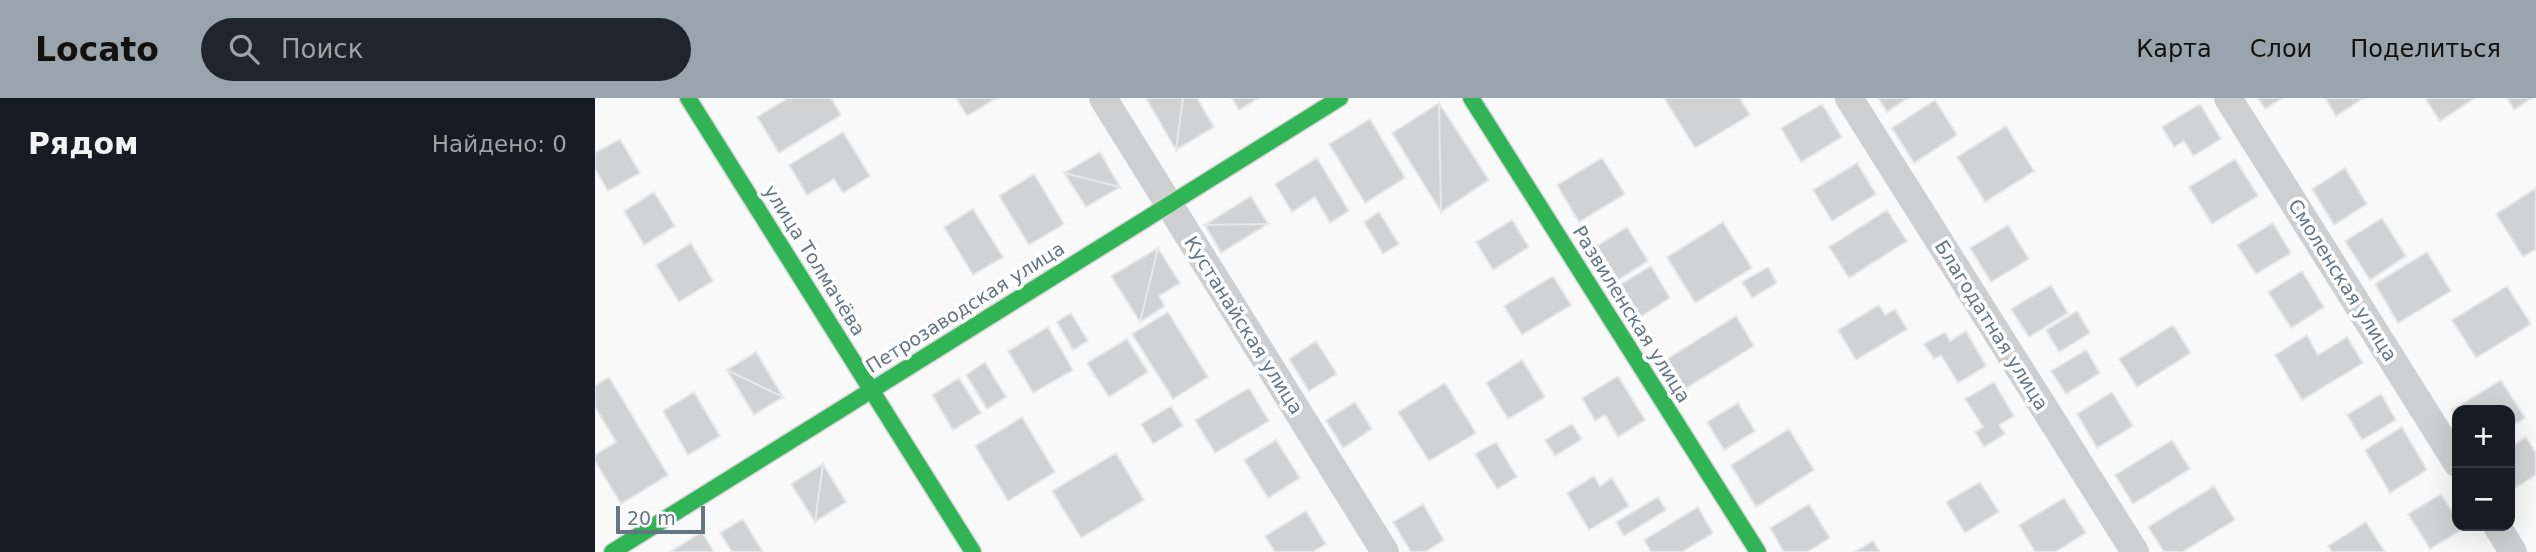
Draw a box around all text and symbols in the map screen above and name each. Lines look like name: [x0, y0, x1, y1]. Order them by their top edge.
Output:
search box: [201, 18, 691, 81]
text: Locato: [35, 30, 159, 69]
icon: search: [225, 30, 263, 68]
text: Поиск: [281, 34, 363, 64]
text: Карта: [2136, 35, 2212, 63]
text: Слои: [2250, 35, 2312, 63]
text: Поделиться: [2350, 35, 2501, 63]
text: Рядом: [28, 126, 139, 161]
text: Найдено: 0: [432, 131, 567, 157]
street label: улица Толмачёва: [760, 181, 870, 339]
street label: Смоленская улица: [2284, 195, 2402, 365]
street label: Развиленская улица: [1569, 222, 1695, 406]
street label: Кустанайская улица: [1180, 232, 1308, 418]
street label: Благодатная улица: [1931, 236, 2053, 414]
street label: Петрозаводская улица: [862, 237, 1068, 377]
map controls: [2452, 405, 2515, 531]
button: +: [2452, 405, 2515, 468]
button: −: [2452, 468, 2515, 531]
scale bar: [616, 503, 705, 535]
text: 20 m: [627, 507, 676, 529]

